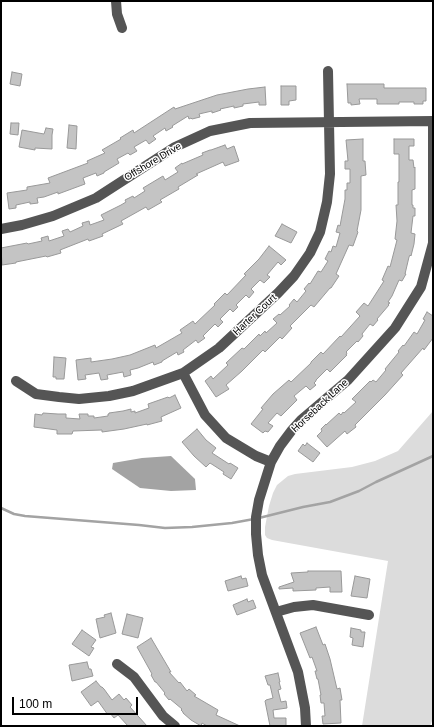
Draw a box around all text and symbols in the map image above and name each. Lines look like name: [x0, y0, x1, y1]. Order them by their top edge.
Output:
street label: Offshore Drive: [122, 140, 184, 184]
street label: Harter Court: [231, 292, 279, 338]
street label: Horseback Lane: [289, 377, 351, 435]
scale bar: [14, 689, 140, 715]
text: 100 m: [19, 697, 52, 711]

